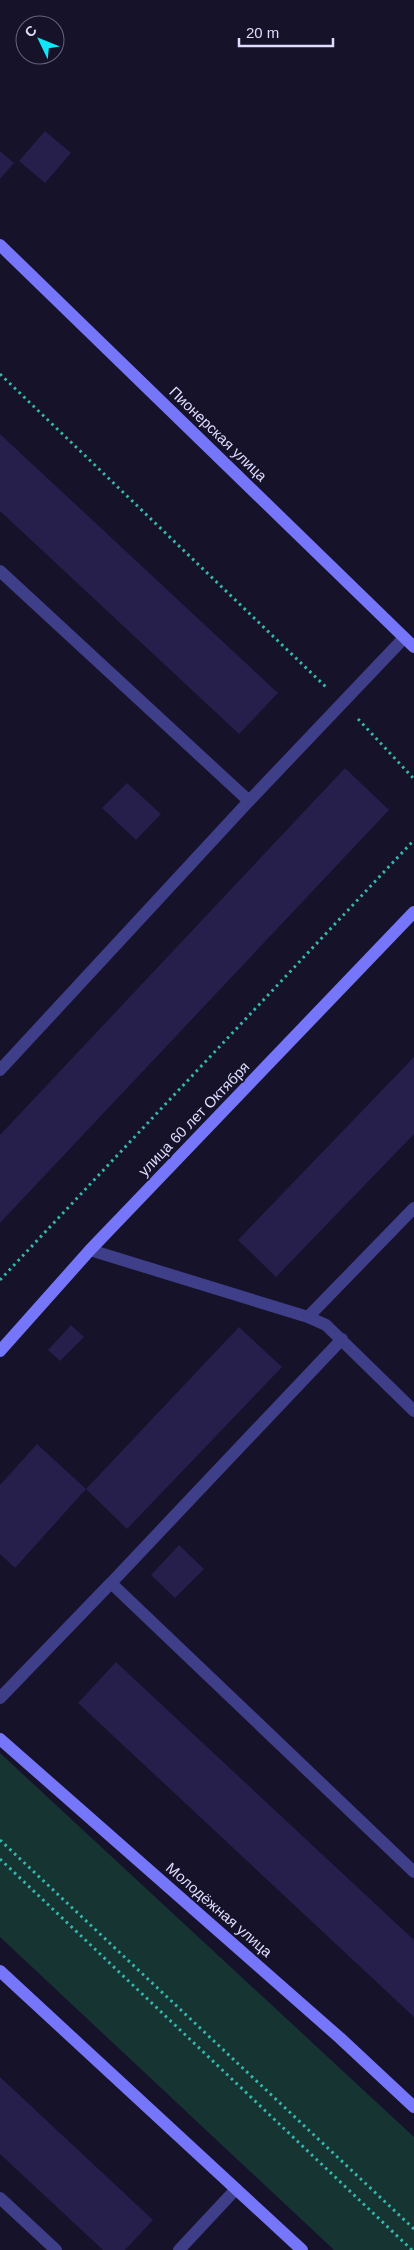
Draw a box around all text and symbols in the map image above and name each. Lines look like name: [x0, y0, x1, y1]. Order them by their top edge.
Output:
north arrow: [15, 15, 65, 65]
scale bar: [239, 15, 333, 47]
text: С: [21, 22, 40, 40]
text: 20 m: [246, 24, 279, 41]
street label: Пионерская улица: [166, 383, 271, 485]
street label: улица 60 лет Октября: [135, 1058, 253, 1179]
street label: Молодёжная улица: [163, 1859, 276, 1961]

